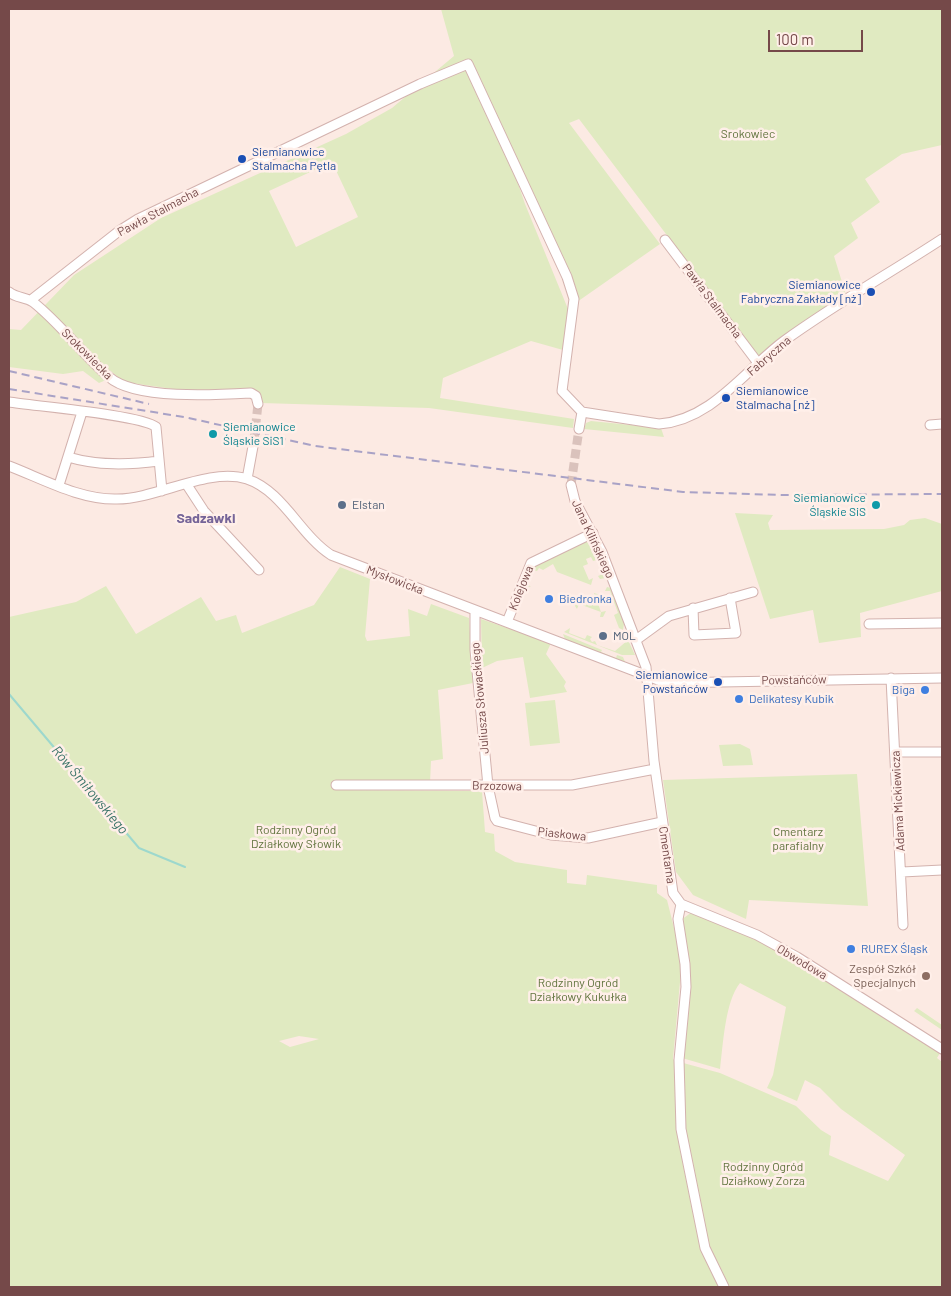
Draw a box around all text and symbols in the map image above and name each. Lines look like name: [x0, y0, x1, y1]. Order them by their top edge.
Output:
scale bar: [771, 20, 866, 52]
text: 100 m: [776, 30, 814, 48]
park label: Srokowiec: [721, 127, 775, 141]
place label: Siemianowice Stalmacha Pętla: [252, 145, 336, 173]
marker: Siemianowice Stalmacha Pętla: [236, 153, 248, 165]
street label: Pawła Stalmacha: [115, 185, 201, 239]
street label: Pawła Stalmacha: [679, 261, 745, 341]
place label: Siemianowice Fabryczna Zakłady [nż]: [741, 278, 861, 306]
marker: Siemianowice Fabryczna Zakłady [nż]: [865, 286, 877, 298]
street label: Srokowiecka: [58, 325, 116, 383]
street label: Fabryczna: [744, 333, 794, 379]
place label: Siemianowice Stalmacha [nż]: [736, 384, 814, 412]
marker: Siemianowice Stalmacha [nż]: [720, 392, 732, 404]
place label: Siemianowice Śląskie SiS1: [223, 420, 296, 448]
marker: Siemianowice Śląskie SiS1: [207, 428, 219, 440]
place label: Siemianowice Śląskie SiS: [793, 491, 866, 519]
street label: Jana Kilińskiego: [569, 497, 617, 581]
place label: Elstan: [352, 498, 385, 512]
marker: Elstan: [336, 499, 348, 511]
marker: Siemianowice Śląskie SiS: [870, 499, 882, 511]
district label: Sadzawki: [176, 510, 236, 526]
street label: Mysłowicka: [364, 563, 426, 597]
street label: Kolejowa: [506, 564, 536, 612]
place label: Biedronka: [559, 592, 612, 606]
marker: Biedronka: [543, 593, 555, 605]
place label: MOL: [613, 629, 636, 643]
marker: MOL: [597, 630, 609, 642]
street label: Juliusza Słowackiego: [468, 642, 492, 754]
place label: Siemianowice Powstańców: [635, 668, 708, 696]
street label: Powstańców: [761, 672, 827, 688]
marker: Siemianowice Powstańców: [712, 676, 724, 688]
place label: Biga: [892, 683, 915, 697]
marker: Biga: [919, 684, 931, 696]
place label: Delikatesy Kubik: [749, 692, 834, 706]
marker: Delikatesy Kubik: [733, 693, 745, 705]
water label: Rów Śmiłowskiego: [48, 742, 132, 838]
street label: Adama Mickiewicza: [888, 750, 908, 852]
street label: Brzozowa: [472, 778, 522, 794]
park label: Rodzinny Ogród Działkowy Słowik: [251, 823, 341, 851]
street label: Piaskowa: [537, 824, 587, 844]
park label: Cmentarz parafialny: [772, 825, 824, 853]
street label: Cmentarna: [656, 826, 678, 884]
street label: Obwodowa: [774, 941, 830, 983]
place label: RUREX Śląsk: [861, 942, 928, 956]
marker: RUREX Śląsk: [845, 943, 857, 955]
place label: Zespół Szkół Specjalnych: [849, 962, 916, 990]
marker: Zespół Szkół Specjalnych: [920, 970, 932, 982]
park label: Rodzinny Ogród Działkowy Kukułka: [529, 976, 627, 1004]
park label: Rodzinny Ogród Działkowy Zorza: [721, 1160, 805, 1188]

